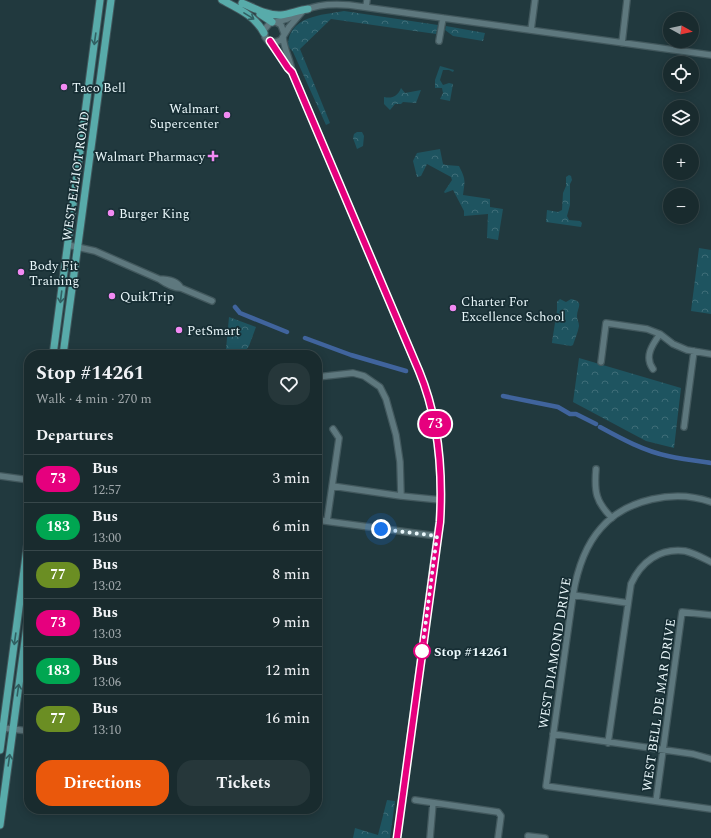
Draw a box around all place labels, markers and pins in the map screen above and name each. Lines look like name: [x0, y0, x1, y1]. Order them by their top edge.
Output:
place label: Taco Bell: [72, 78, 126, 98]
marker: Taco Bell: [59, 82, 69, 92]
place label: Walmart Supercenter: [150, 99, 219, 134]
marker: Walmart Supercenter: [222, 110, 232, 120]
place label: Walmart Pharmacy: [95, 147, 206, 167]
marker: Walmart Pharmacy: [208, 151, 218, 161]
place label: Burger King: [119, 204, 190, 224]
marker: Burger King: [106, 208, 116, 218]
place label: Body Fit Training: [29, 256, 79, 291]
marker: Body Fit Training: [16, 267, 26, 277]
place label: QuikTrip: [120, 287, 174, 307]
marker: QuikTrip: [107, 291, 117, 301]
place label: Charter For Excellence School: [461, 292, 565, 327]
marker: Charter For Excellence School: [448, 303, 458, 313]
place label: PetSmart: [187, 321, 240, 341]
marker: PetSmart: [174, 325, 184, 335]
marker: Stop #14261: [413, 642, 431, 660]
place label: Stop #14261: [434, 642, 508, 662]

